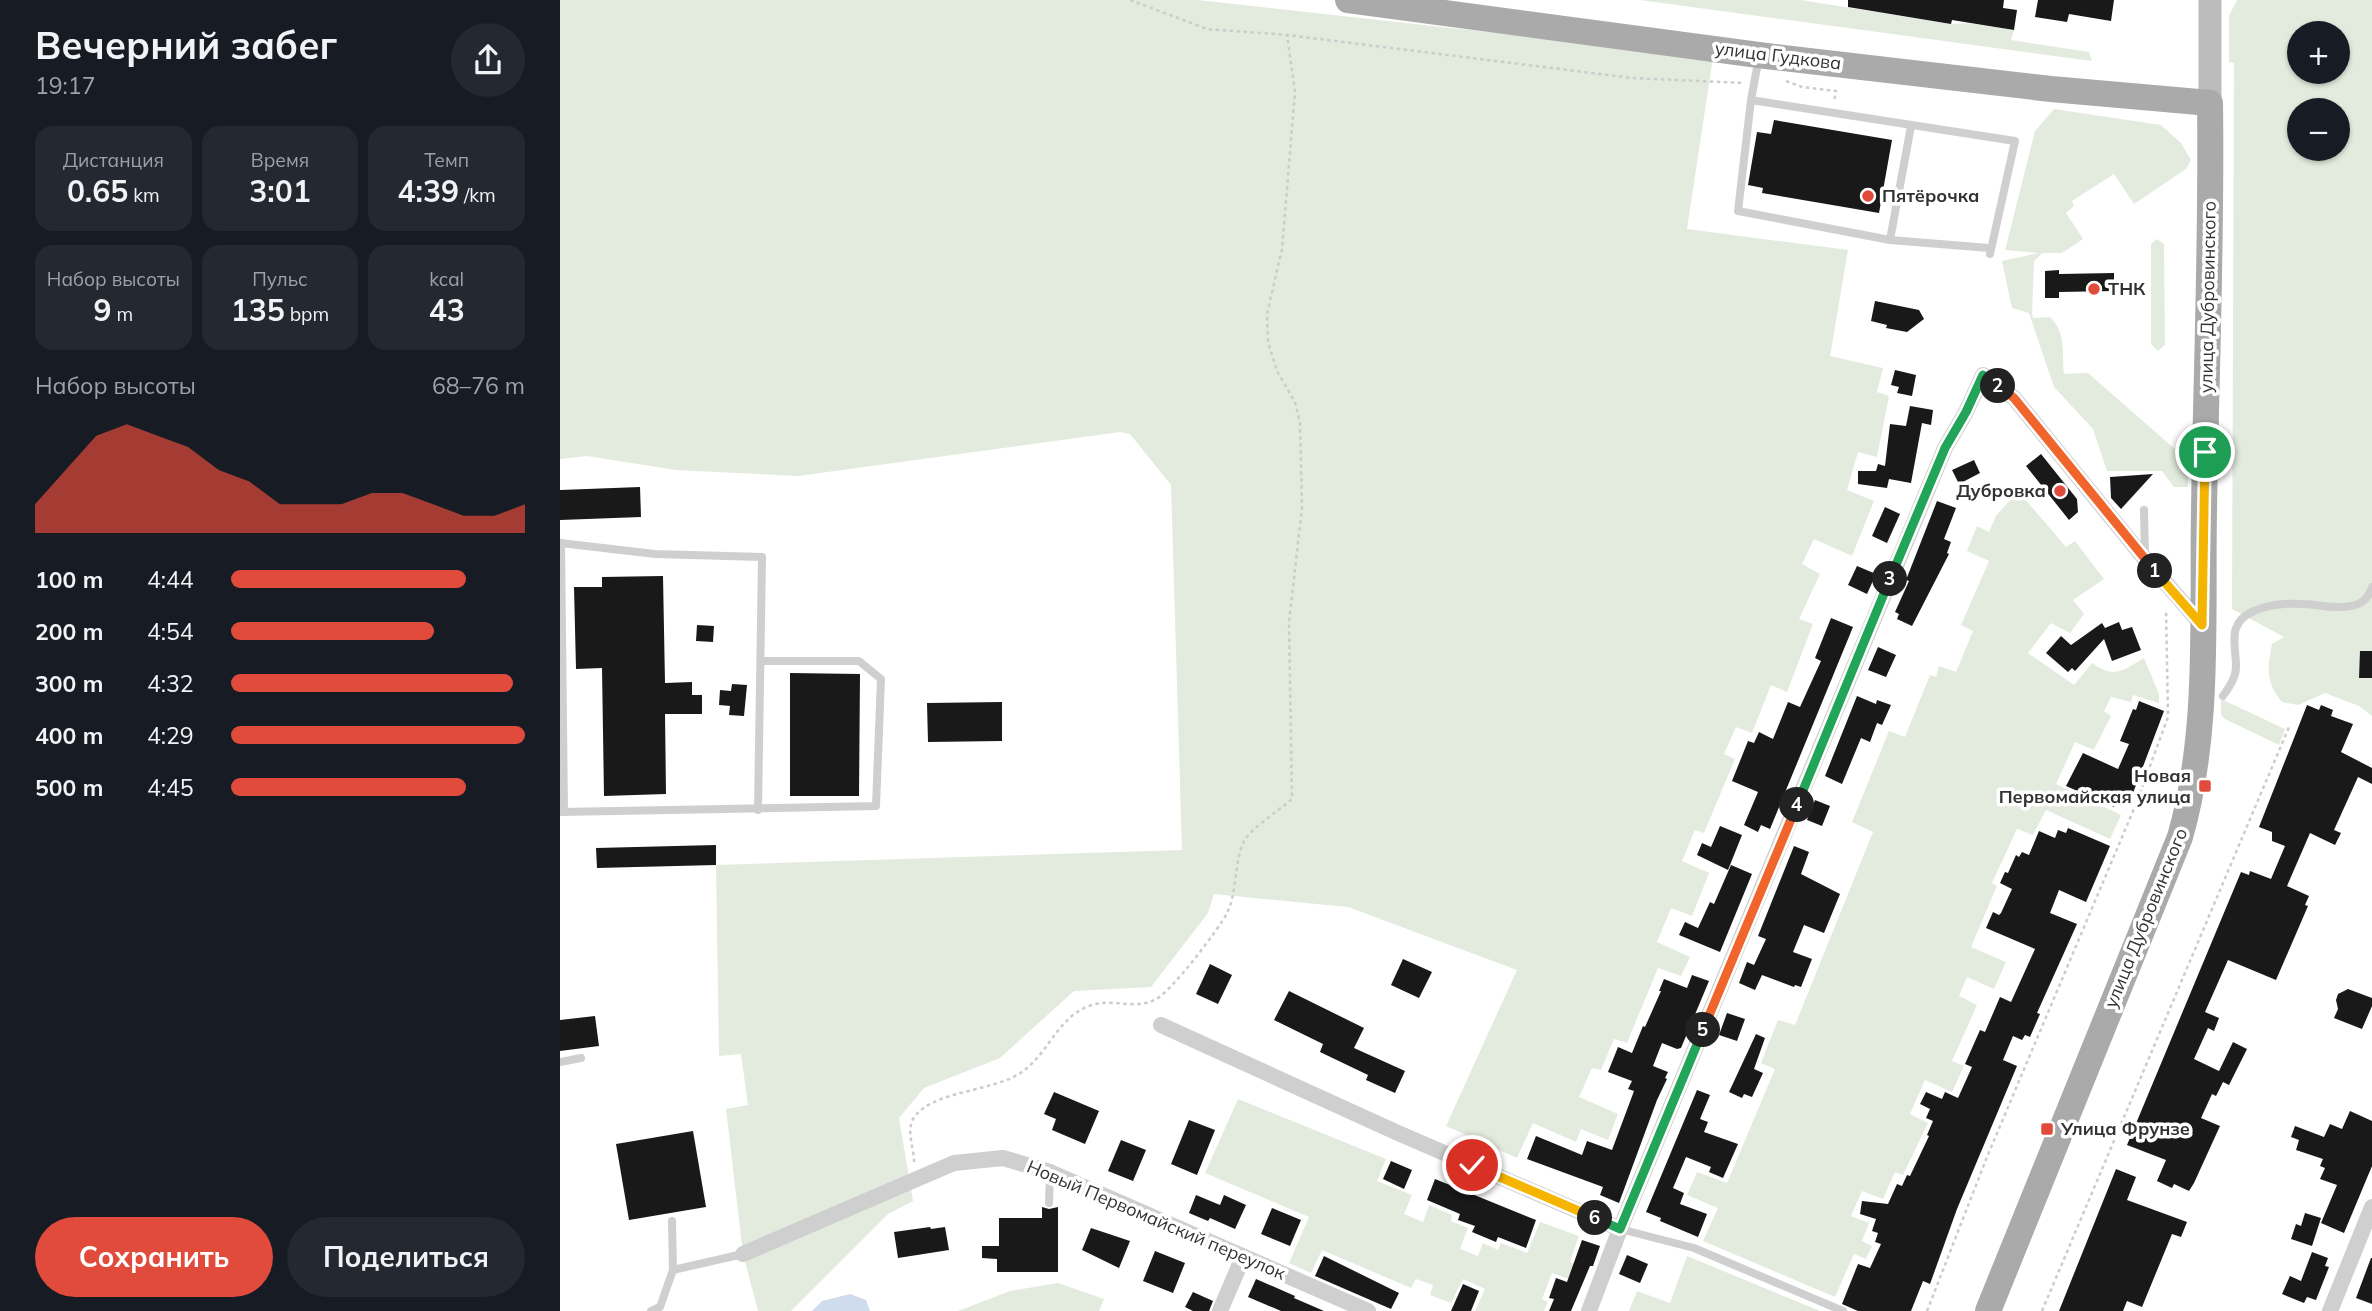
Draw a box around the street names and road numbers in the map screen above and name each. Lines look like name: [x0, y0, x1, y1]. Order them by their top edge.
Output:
street label: улица Гудкова: [1714, 36, 1843, 75]
street label: улица Дубровинского: [2194, 201, 2221, 393]
street label: улица Дубровинского: [2099, 824, 2192, 1011]
street label: Новый Первомайский переулок: [1024, 1155, 1289, 1285]

